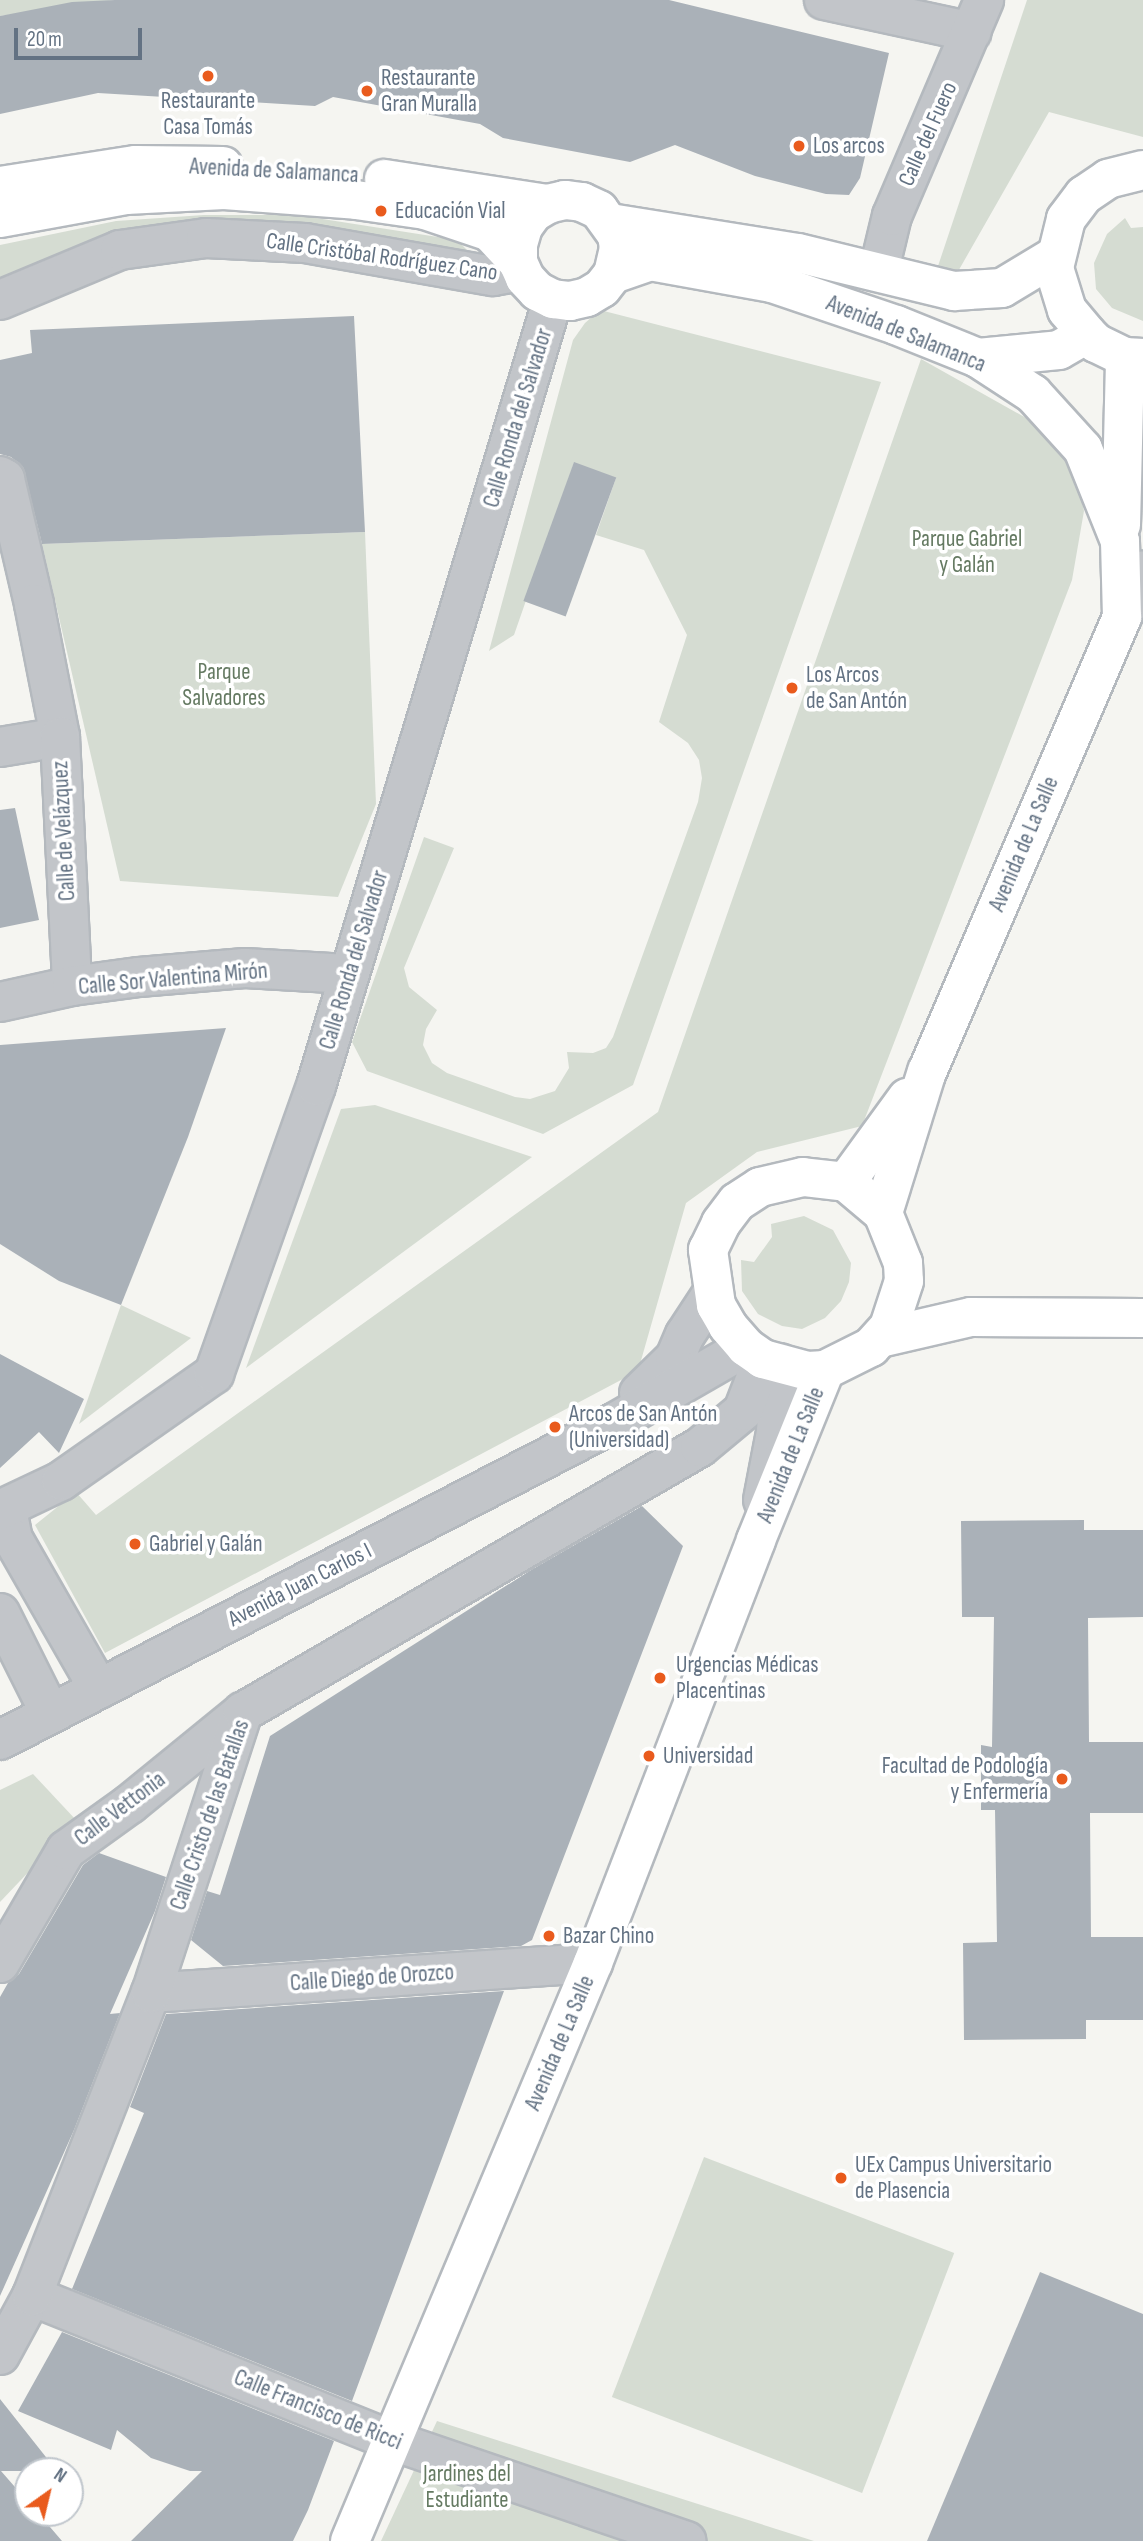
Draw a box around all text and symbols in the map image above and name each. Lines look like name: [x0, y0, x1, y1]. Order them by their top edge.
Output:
scale bar: [18, 14, 145, 58]
text: 20 m: [27, 27, 62, 52]
place label: Restaurante Gran Muralla: [381, 64, 477, 118]
marker: Restaurante Casa Tomás: [200, 68, 216, 84]
street label: Calle del Fuero: [893, 78, 963, 190]
marker: Restaurante Gran Muralla: [359, 83, 375, 99]
place label: Restaurante Casa Tomás: [161, 87, 255, 141]
place label: Los arcos: [813, 132, 885, 160]
marker: Los arcos: [791, 138, 807, 154]
street label: Avenida de Salamanca: [189, 153, 359, 189]
place label: Educación Vial: [395, 197, 506, 225]
marker: Educación Vial: [373, 203, 389, 219]
street label: Calle Cristóbal Rodríguez Cano: [265, 227, 499, 287]
street label: Avenida de Salamanca: [822, 289, 990, 379]
street label: Calle Ronda del Salvador: [478, 325, 558, 511]
park label: Parque Gabriel y Galán: [912, 525, 1022, 579]
park label: Parque Salvadores: [182, 658, 266, 712]
place label: Los Arcos de San Antón: [806, 661, 907, 715]
marker: Los Arcos de San Antón: [784, 680, 800, 696]
street label: Calle de Velázquez: [47, 760, 81, 902]
street label: Avenida de La Salle: [983, 772, 1065, 916]
street label: Calle Ronda del Salvador: [314, 867, 394, 1053]
street label: Calle Sor Valentina Mirón: [77, 957, 269, 1001]
street label: Avenida de La Salle: [751, 1383, 831, 1527]
place label: Arcos de San Antón (Universidad): [569, 1400, 717, 1454]
marker: Arcos de San Antón (Universidad): [547, 1419, 563, 1435]
place label: Gabriel y Galán: [149, 1530, 263, 1558]
marker: Gabriel y Galán: [127, 1536, 143, 1552]
street label: Avenida Juan Carlos I: [224, 1537, 376, 1633]
place label: Urgencias Médicas Placentinas: [676, 1651, 819, 1705]
marker: Urgencias Médicas Placentinas: [650, 1668, 670, 1688]
street label: Calle Cristo de las Batallas: [164, 1716, 256, 1914]
place label: Universidad: [663, 1742, 753, 1770]
marker: Universidad: [641, 1748, 657, 1764]
place label: Facultad de Podología y Enfermería: [882, 1752, 1048, 1806]
street label: Calle Vettonia: [69, 1766, 171, 1852]
marker: Facultad de Podología y Enfermería: [1054, 1771, 1070, 1787]
place label: Bazar Chino: [563, 1922, 654, 1950]
marker: Bazar Chino: [541, 1928, 557, 1944]
street label: Calle Diego de Orozco: [289, 1959, 455, 1997]
street label: Avenida de La Salle: [519, 1971, 601, 2115]
place label: UEx Campus Universitario de Plasencia: [855, 2151, 1052, 2205]
marker: UEx Campus Universitario de Plasencia: [833, 2170, 849, 2186]
street label: Calle Francisco de Ricci: [230, 2364, 406, 2456]
north arrow: [14, 2457, 84, 2527]
park label: Jardines del Estudiante: [423, 2460, 511, 2514]
text: N: [49, 2463, 71, 2488]

